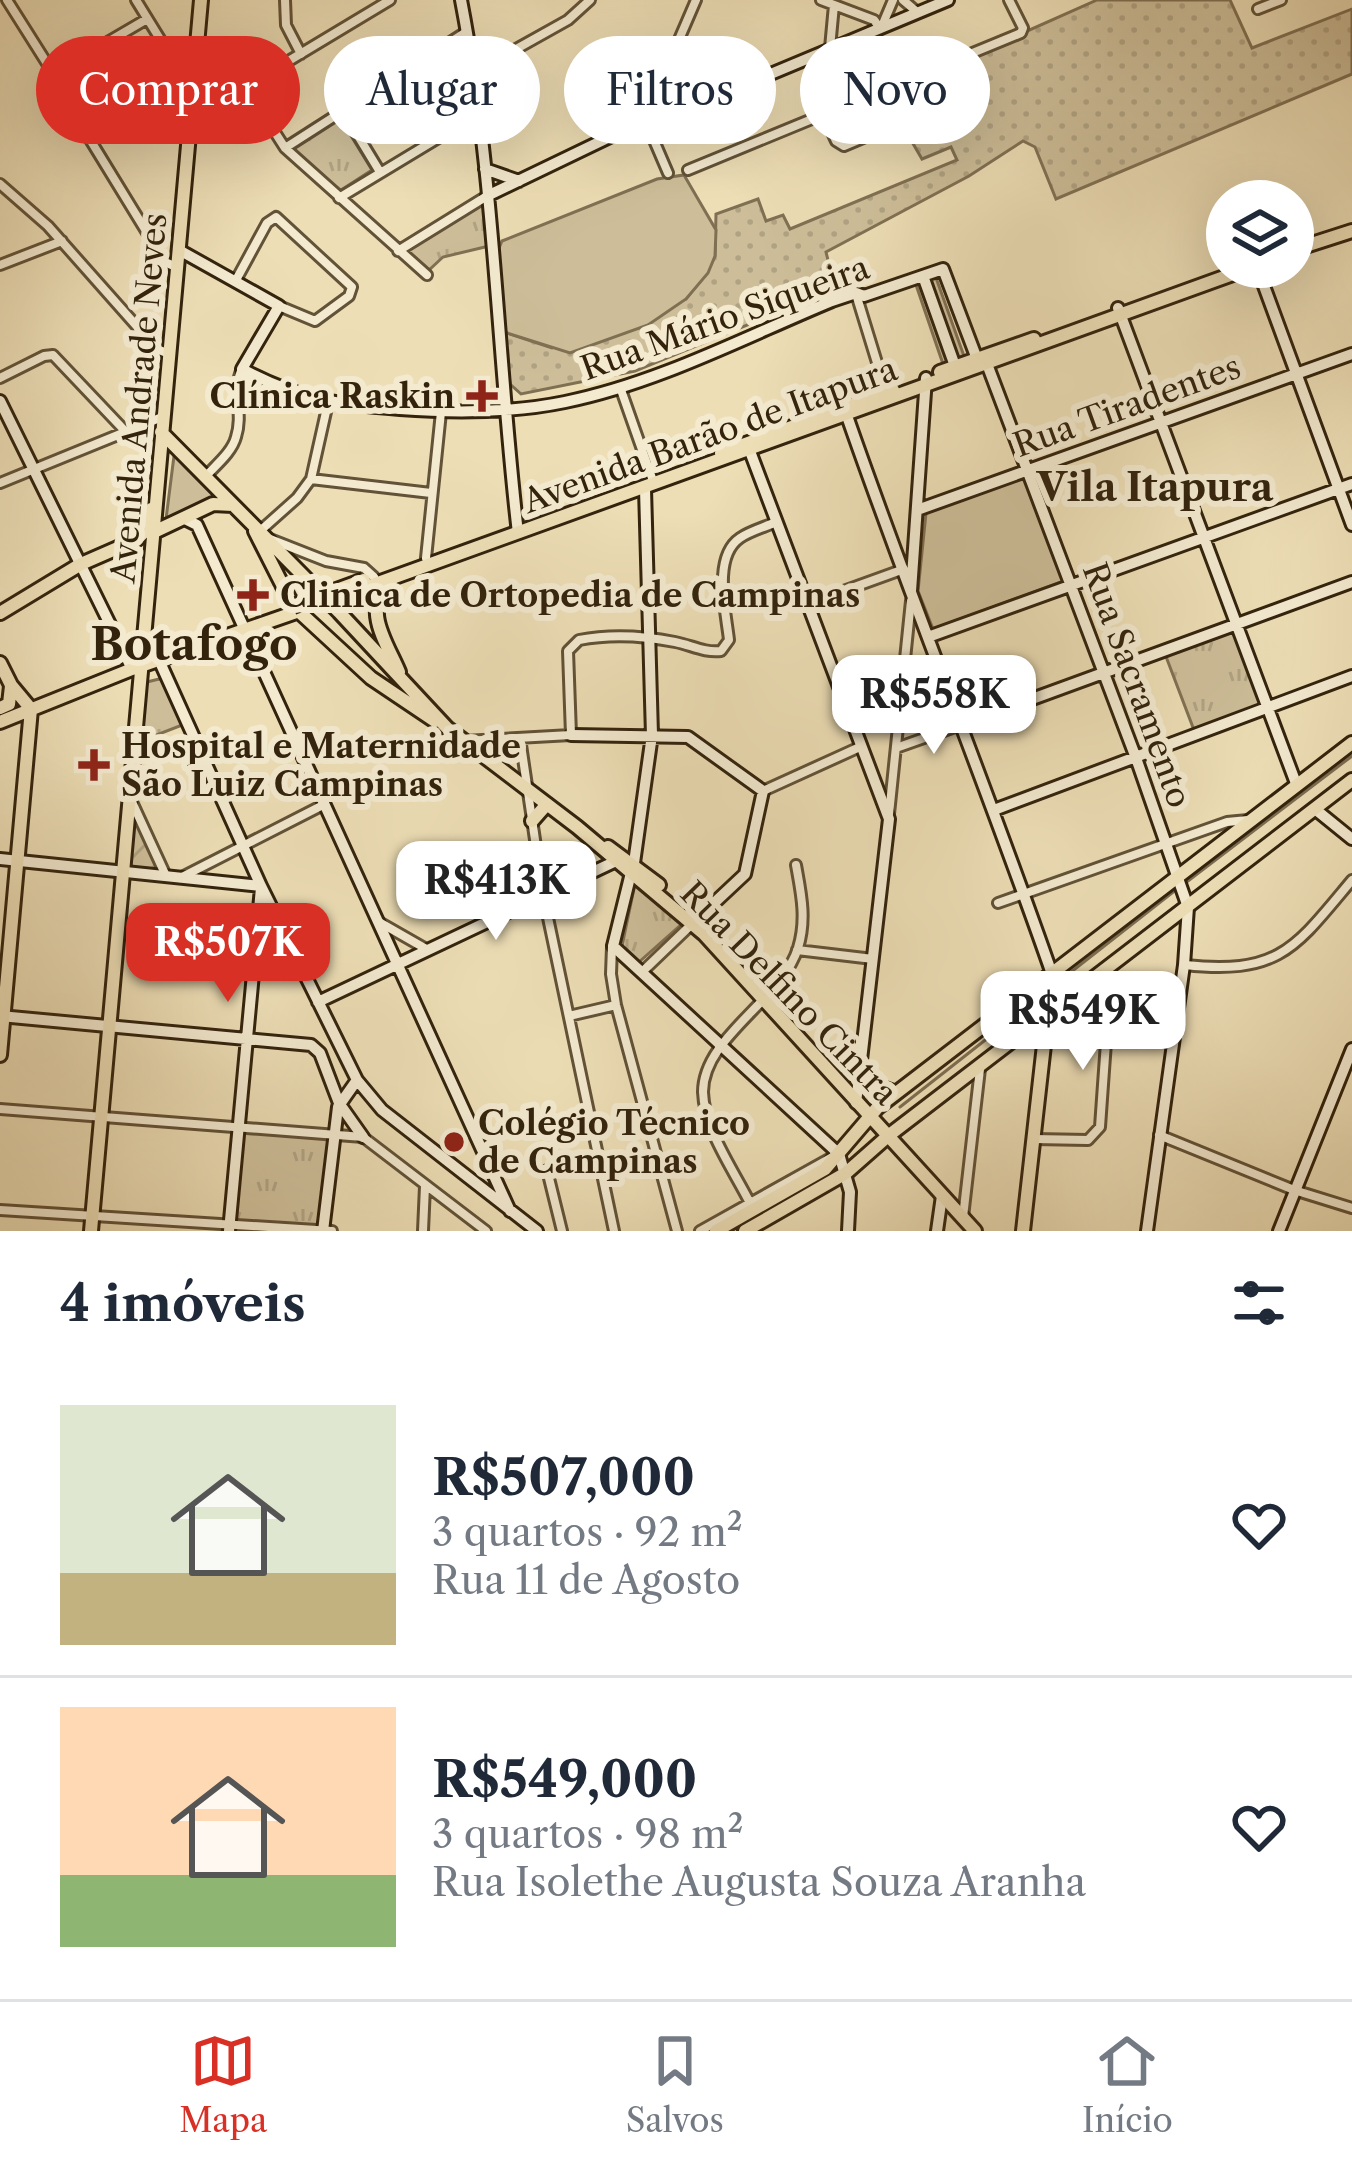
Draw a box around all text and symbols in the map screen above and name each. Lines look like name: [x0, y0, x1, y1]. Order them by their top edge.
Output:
chip: Comprar: [36, 36, 300, 144]
chip: Alugar: [324, 36, 540, 144]
chip: Filtros: [564, 36, 776, 144]
chip: Novo: [800, 36, 990, 144]
map controls: [1206, 180, 1314, 288]
button: layers: [1206, 180, 1314, 288]
street label: Avenida Andrade Neves: [102, 211, 176, 586]
street label: Rua Mário Siqueira: [575, 247, 875, 389]
street label: Rua Tiradentes: [1008, 346, 1246, 466]
street label: Avenida Barão de Itapura: [516, 348, 903, 522]
place label: Clínica Raskin: [210, 376, 455, 417]
marker: Clínica Raskin: [466, 380, 498, 412]
district label: Vila Itapura: [1036, 463, 1274, 511]
street label: Rua Sacramento: [1074, 557, 1200, 813]
place label: Clinica de Ortopedia de Campinas: [280, 575, 860, 616]
marker: Clinica de Ortopedia de Campinas: [237, 579, 269, 611]
district label: Botafogo: [90, 616, 298, 672]
pin: R$558K: [836, 655, 1032, 757]
text: R$558K: [859, 670, 1009, 718]
place label: Hospital e Maternidade São Luiz Campinas: [121, 726, 521, 805]
marker: Hospital e Maternidade São Luiz Campinas: [78, 749, 110, 781]
pin: R$413K: [398, 841, 594, 943]
text: R$413K: [423, 856, 569, 904]
street label: Rua Delfino Cintra: [672, 873, 907, 1114]
pin: R$507K: [130, 903, 326, 1005]
text: R$507K: [153, 918, 303, 966]
pin: R$549K: [985, 971, 1181, 1073]
text: R$549K: [1008, 986, 1158, 1034]
place label: Colégio Técnico de Campinas: [478, 1103, 750, 1182]
marker: Colégio Técnico de Campinas: [441, 1129, 467, 1155]
icon: filters: [1226, 1270, 1292, 1336]
text: 4 imóveis: [60, 1272, 306, 1334]
text: R$507,000: [432, 1446, 695, 1508]
icon: home: [156, 1453, 300, 1597]
icon: heart: [1226, 1492, 1292, 1558]
text: 3 quartos · 92 m²: [432, 1508, 743, 1556]
text: Rua 11 de Agosto: [432, 1556, 740, 1604]
text: R$549,000: [432, 1748, 697, 1810]
icon: home: [156, 1755, 300, 1899]
icon: heart: [1226, 1794, 1292, 1860]
text: 3 quartos · 98 m²: [432, 1810, 743, 1858]
text: Rua Isolethe Augusta Souza Aranha: [432, 1858, 1086, 1906]
tab: Mapa: [179, 2028, 267, 2141]
tab: Salvos: [626, 2028, 724, 2141]
tab: Início: [1082, 2028, 1173, 2141]

